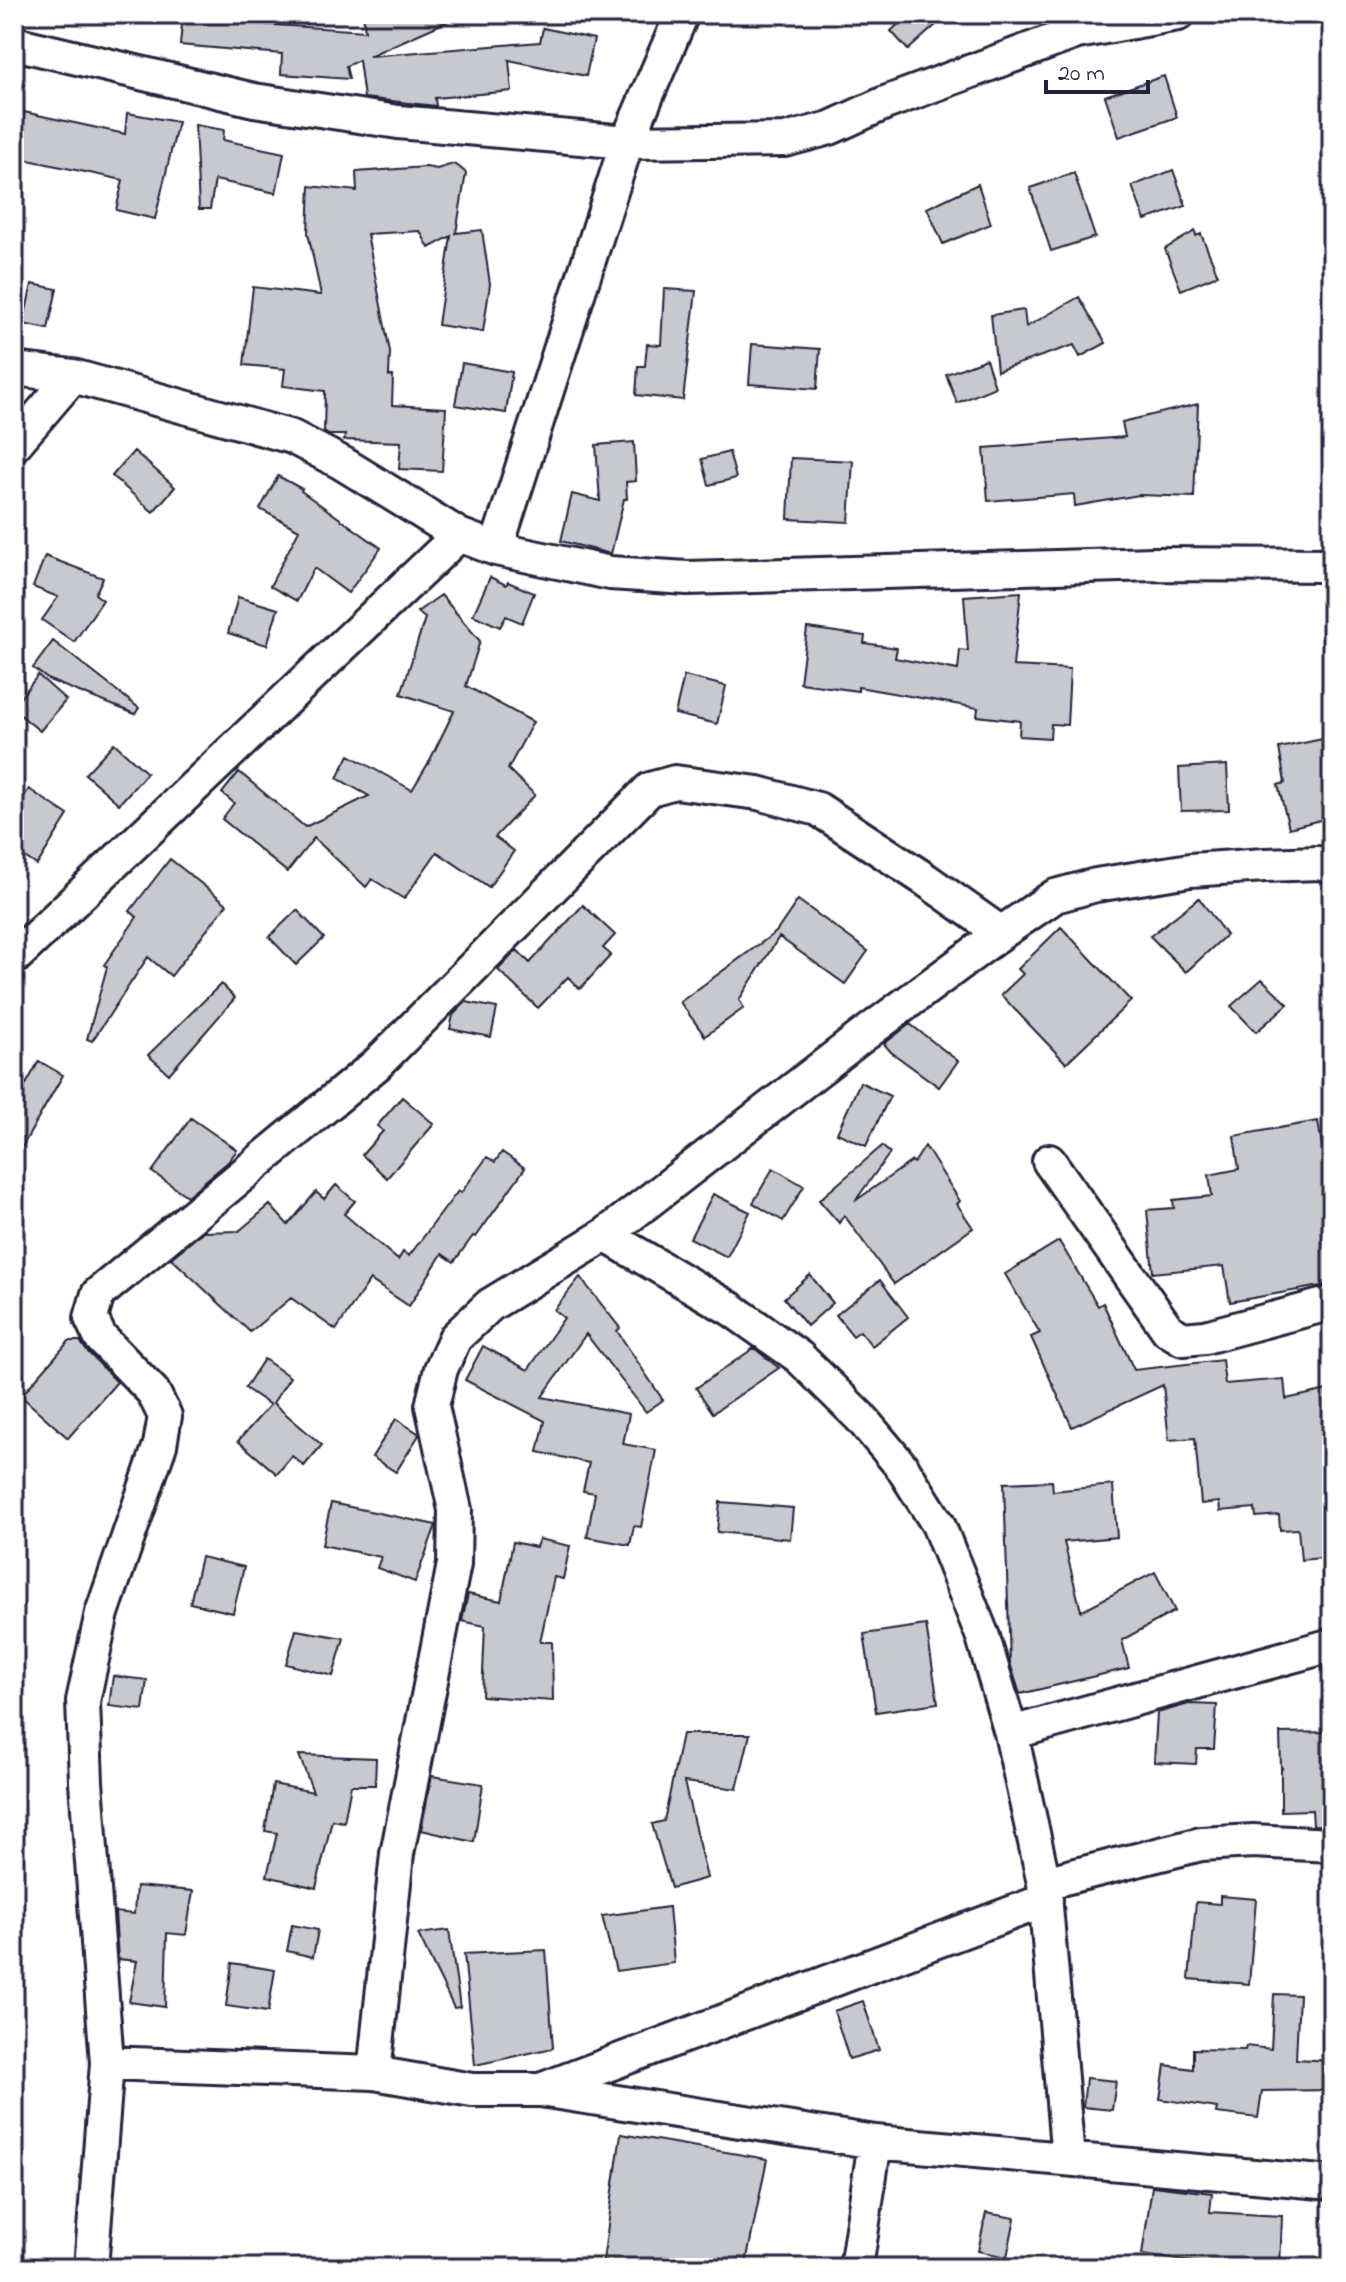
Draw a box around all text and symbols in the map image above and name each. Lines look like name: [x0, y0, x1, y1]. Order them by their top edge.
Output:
scale bar: [1046, 44, 1148, 94]
text: 20 m: [1058, 57, 1105, 92]

